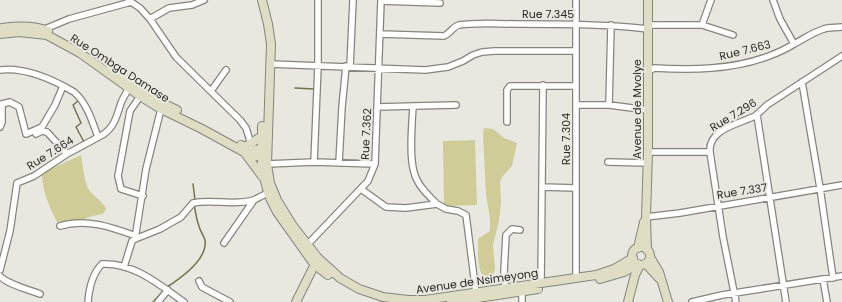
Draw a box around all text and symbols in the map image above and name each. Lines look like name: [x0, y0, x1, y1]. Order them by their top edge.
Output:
street label: Rue 7.345: [522, 6, 574, 22]
street label: Rue Ombga Damase: [67, 30, 173, 106]
street label: Rue 7.663: [718, 36, 772, 64]
street label: Avenue de Mvolye: [629, 59, 645, 159]
street label: Rue 7.296: [707, 95, 759, 135]
street label: Rue 7.362: [357, 108, 375, 160]
street label: Rue 7.304: [558, 113, 574, 165]
street label: Rue 7.664: [23, 132, 77, 174]
street label: Rue 7.337: [716, 179, 768, 203]
street label: Avenue de Nsimeyong: [415, 264, 539, 298]

